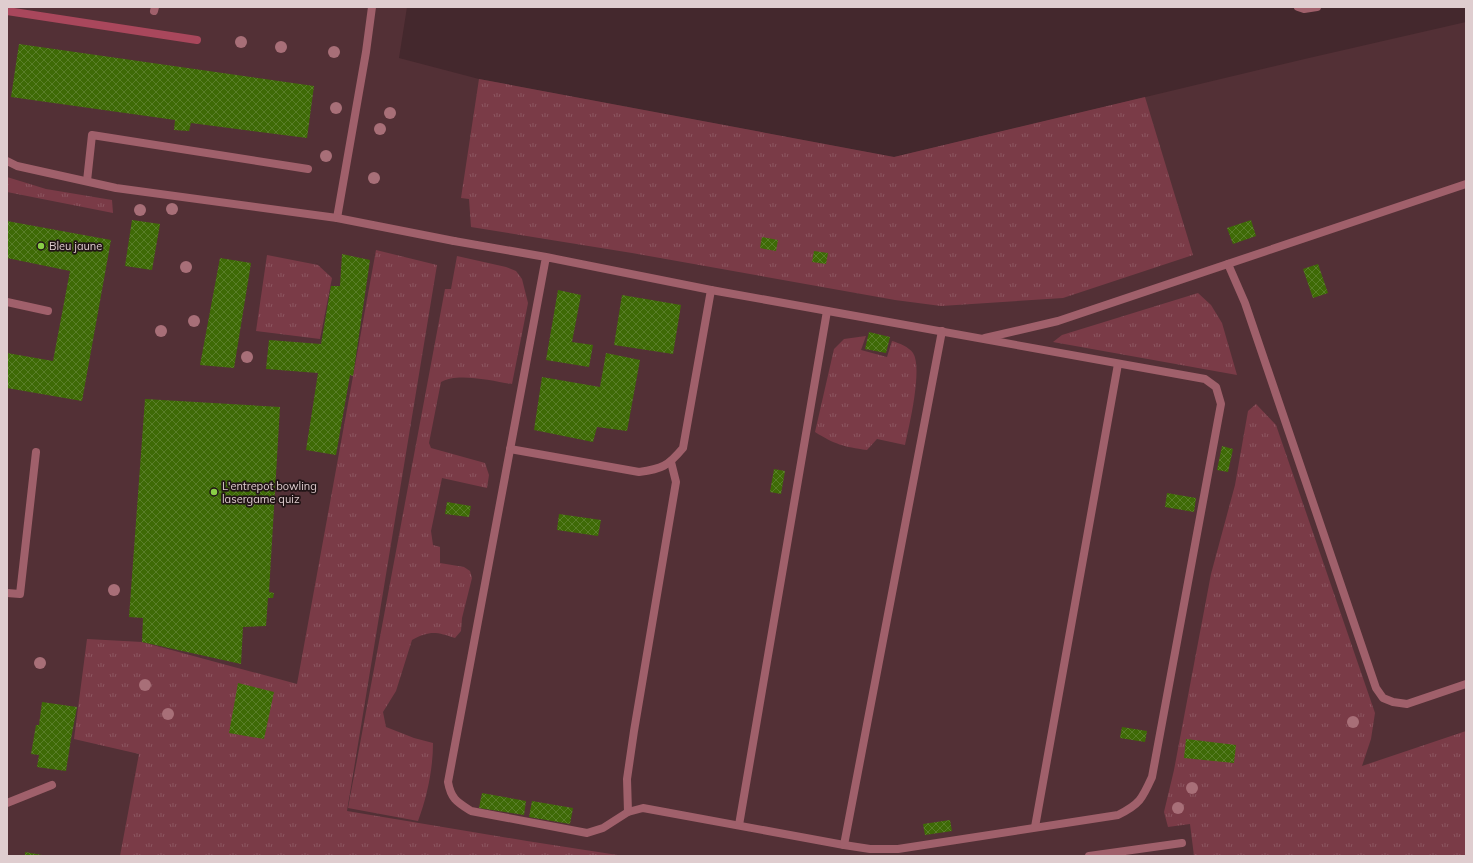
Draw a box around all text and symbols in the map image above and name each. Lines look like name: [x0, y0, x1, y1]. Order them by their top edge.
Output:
place label: Bleu jaune: [49, 239, 102, 253]
marker: Bleu jaune: [36, 241, 46, 251]
place label: L'entrepot bowling lasergame quiz: [222, 479, 317, 506]
marker: L'entrepot bowling lasergame quiz: [209, 487, 219, 497]

